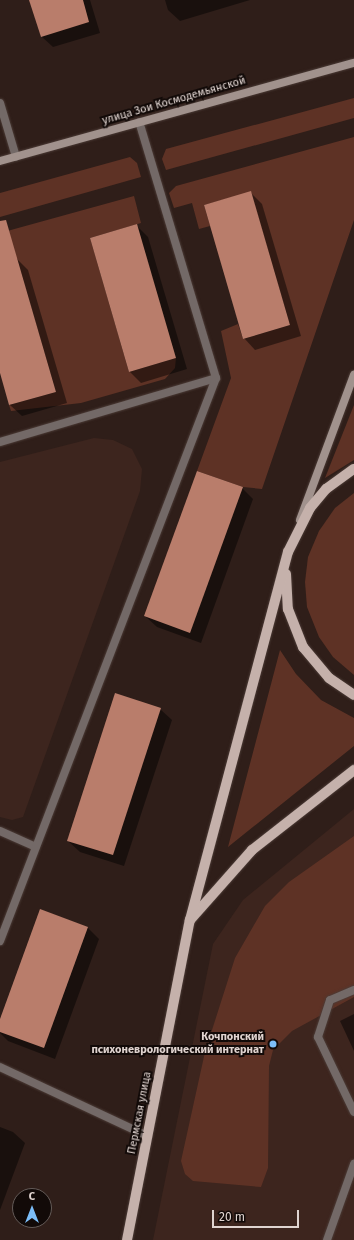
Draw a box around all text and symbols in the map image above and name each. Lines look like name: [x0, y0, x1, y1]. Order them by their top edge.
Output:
street label: улица Зои Космодемьянской: [101, 74, 247, 128]
place label: Кочпонский психоневрологический интернат: [91, 1031, 264, 1057]
marker: Кочпонский психоневрологический интернат: [267, 1038, 279, 1050]
street label: Пермская улица: [126, 1071, 154, 1155]
north arrow: [12, 1188, 52, 1228]
text: С: [29, 1190, 35, 1203]
scale bar: [214, 1202, 301, 1228]
text: 20 m: [219, 1210, 245, 1224]

